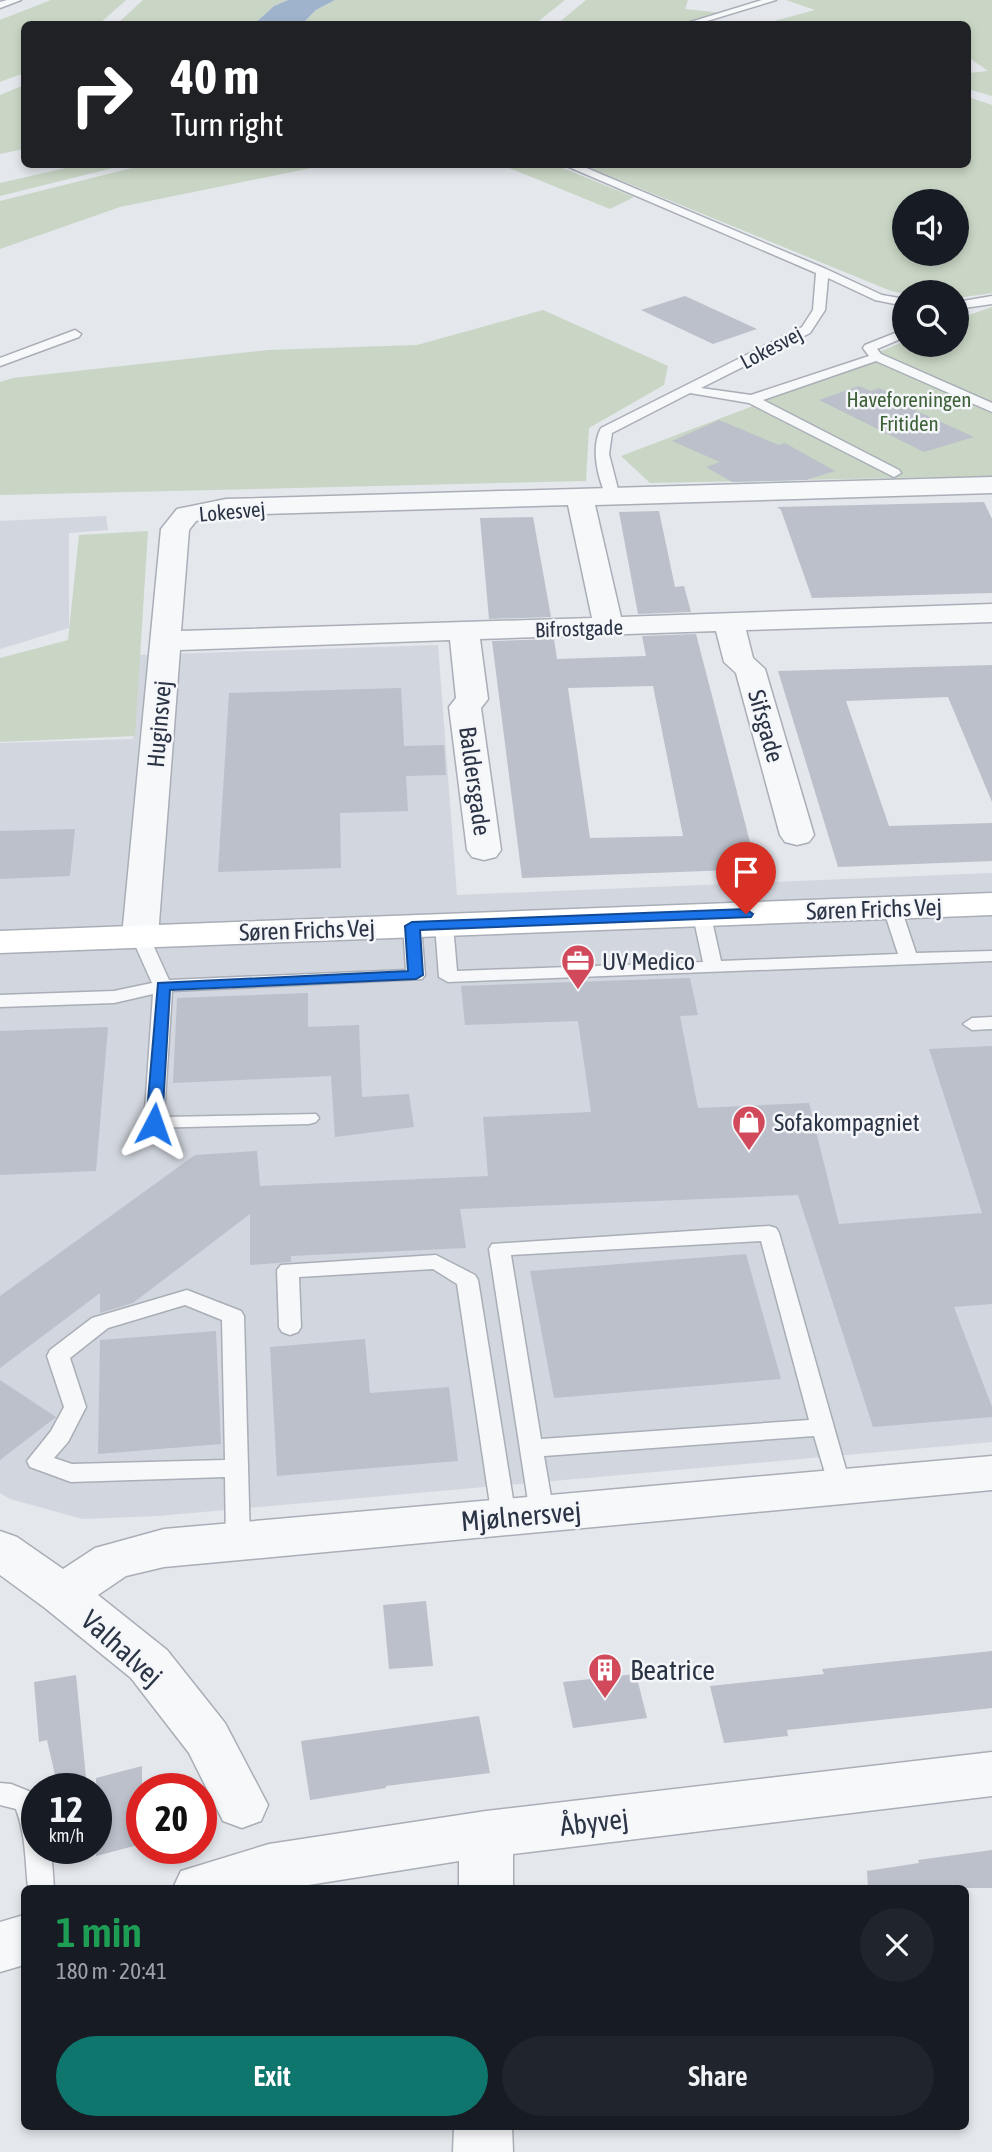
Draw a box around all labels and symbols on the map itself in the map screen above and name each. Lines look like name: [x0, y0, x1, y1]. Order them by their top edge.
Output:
street label: Lokesvej: [736, 321, 806, 373]
park label: Haveforeningen Fritiden: [847, 387, 971, 435]
street label: Lokesvej: [198, 496, 266, 526]
street label: Bifrostgade: [535, 614, 623, 642]
street label: Huginsvej: [142, 679, 176, 769]
street label: Sifsgade: [743, 687, 789, 765]
street label: Baldersgade: [454, 725, 496, 837]
pin: [716, 842, 776, 914]
street label: Søren Frichs Vej: [806, 893, 942, 925]
street label: Søren Frichs Vej: [239, 914, 375, 946]
office icon: UV Medico: [559, 942, 597, 991]
place label: UV Medico: [602, 948, 695, 975]
position arrow: [117, 1087, 191, 1161]
shop icon: Sofakompagniet: [730, 1103, 768, 1152]
place label: Sofakompagniet: [774, 1109, 920, 1136]
street label: Mjølnersvej: [460, 1495, 582, 1537]
street label: Valhalvej: [75, 1604, 169, 1692]
building icon: Beatrice: [586, 1651, 624, 1700]
place label: Beatrice: [630, 1654, 715, 1686]
speed limit sign: 20: [126, 1773, 217, 1864]
street label: Åbyvej: [558, 1801, 630, 1842]

